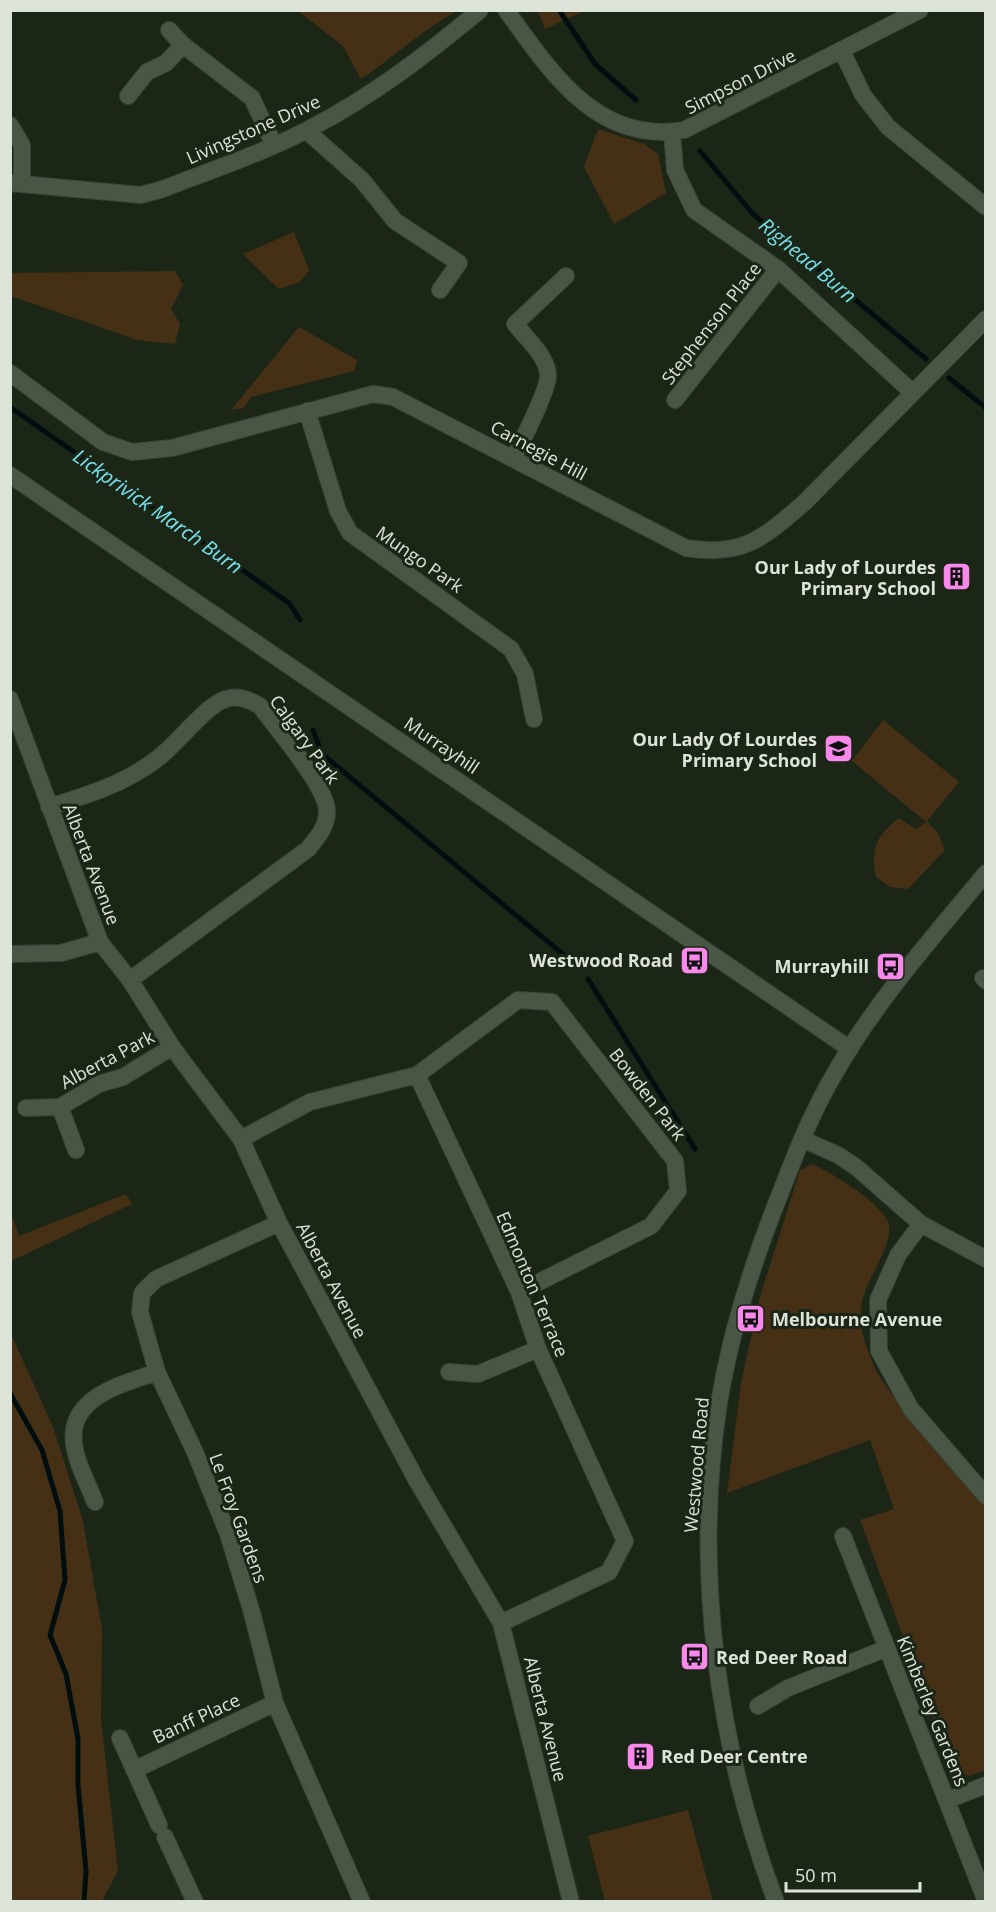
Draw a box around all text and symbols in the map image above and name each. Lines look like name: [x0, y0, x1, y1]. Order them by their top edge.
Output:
street label: Simpson Drive: [681, 43, 799, 119]
street label: Livingstone Drive: [182, 89, 324, 169]
water label: Righead Burn: [754, 211, 862, 309]
street label: Stephenson Place: [656, 257, 766, 389]
street label: Carnegie Hill: [487, 415, 591, 485]
water label: Lickprivick March Burn: [68, 442, 248, 580]
street label: Mungo Park: [372, 520, 469, 598]
place label: Our Lady of Lourdes Primary School: [755, 555, 936, 600]
building icon: Our Lady of Lourdes Primary School: [941, 561, 973, 593]
street label: Calgary Park: [265, 690, 346, 789]
street label: Murrayhill: [400, 711, 484, 779]
place label: Our Lady Of Lourdes Primary School: [632, 727, 817, 772]
school or university icon: Our Lady Of Lourdes Primary School: [822, 733, 854, 765]
street label: Alberta Avenue: [58, 800, 126, 928]
bus stop icon: Westwood Road: [678, 944, 710, 976]
place label: Westwood Road: [529, 948, 673, 972]
bus stop icon: Murrayhill: [874, 950, 906, 982]
place label: Murrayhill: [774, 954, 869, 978]
street label: Alberta Park: [56, 1024, 159, 1094]
street label: Bowden Park: [604, 1043, 692, 1146]
street label: Edmonton Terrace: [491, 1208, 575, 1360]
street label: Alberta Avenue: [291, 1218, 373, 1342]
bus stop icon: Melbourne Avenue: [735, 1303, 767, 1335]
place label: Melbourne Avenue: [772, 1307, 942, 1331]
street label: Westwood Road: [678, 1396, 714, 1534]
street label: Le Froy Gardens: [204, 1450, 274, 1586]
street label: Kimberley Gardens: [892, 1632, 974, 1790]
bus stop icon: Red Deer Road: [679, 1641, 711, 1673]
place label: Red Deer Road: [716, 1645, 847, 1669]
street label: Alberta Avenue: [519, 1654, 573, 1784]
street label: Banff Place: [149, 1687, 243, 1749]
building icon: Red Deer Centre: [624, 1740, 656, 1772]
place label: Red Deer Centre: [661, 1744, 808, 1768]
scale bar: [786, 1855, 920, 1893]
text: 50 m: [795, 1863, 837, 1887]

